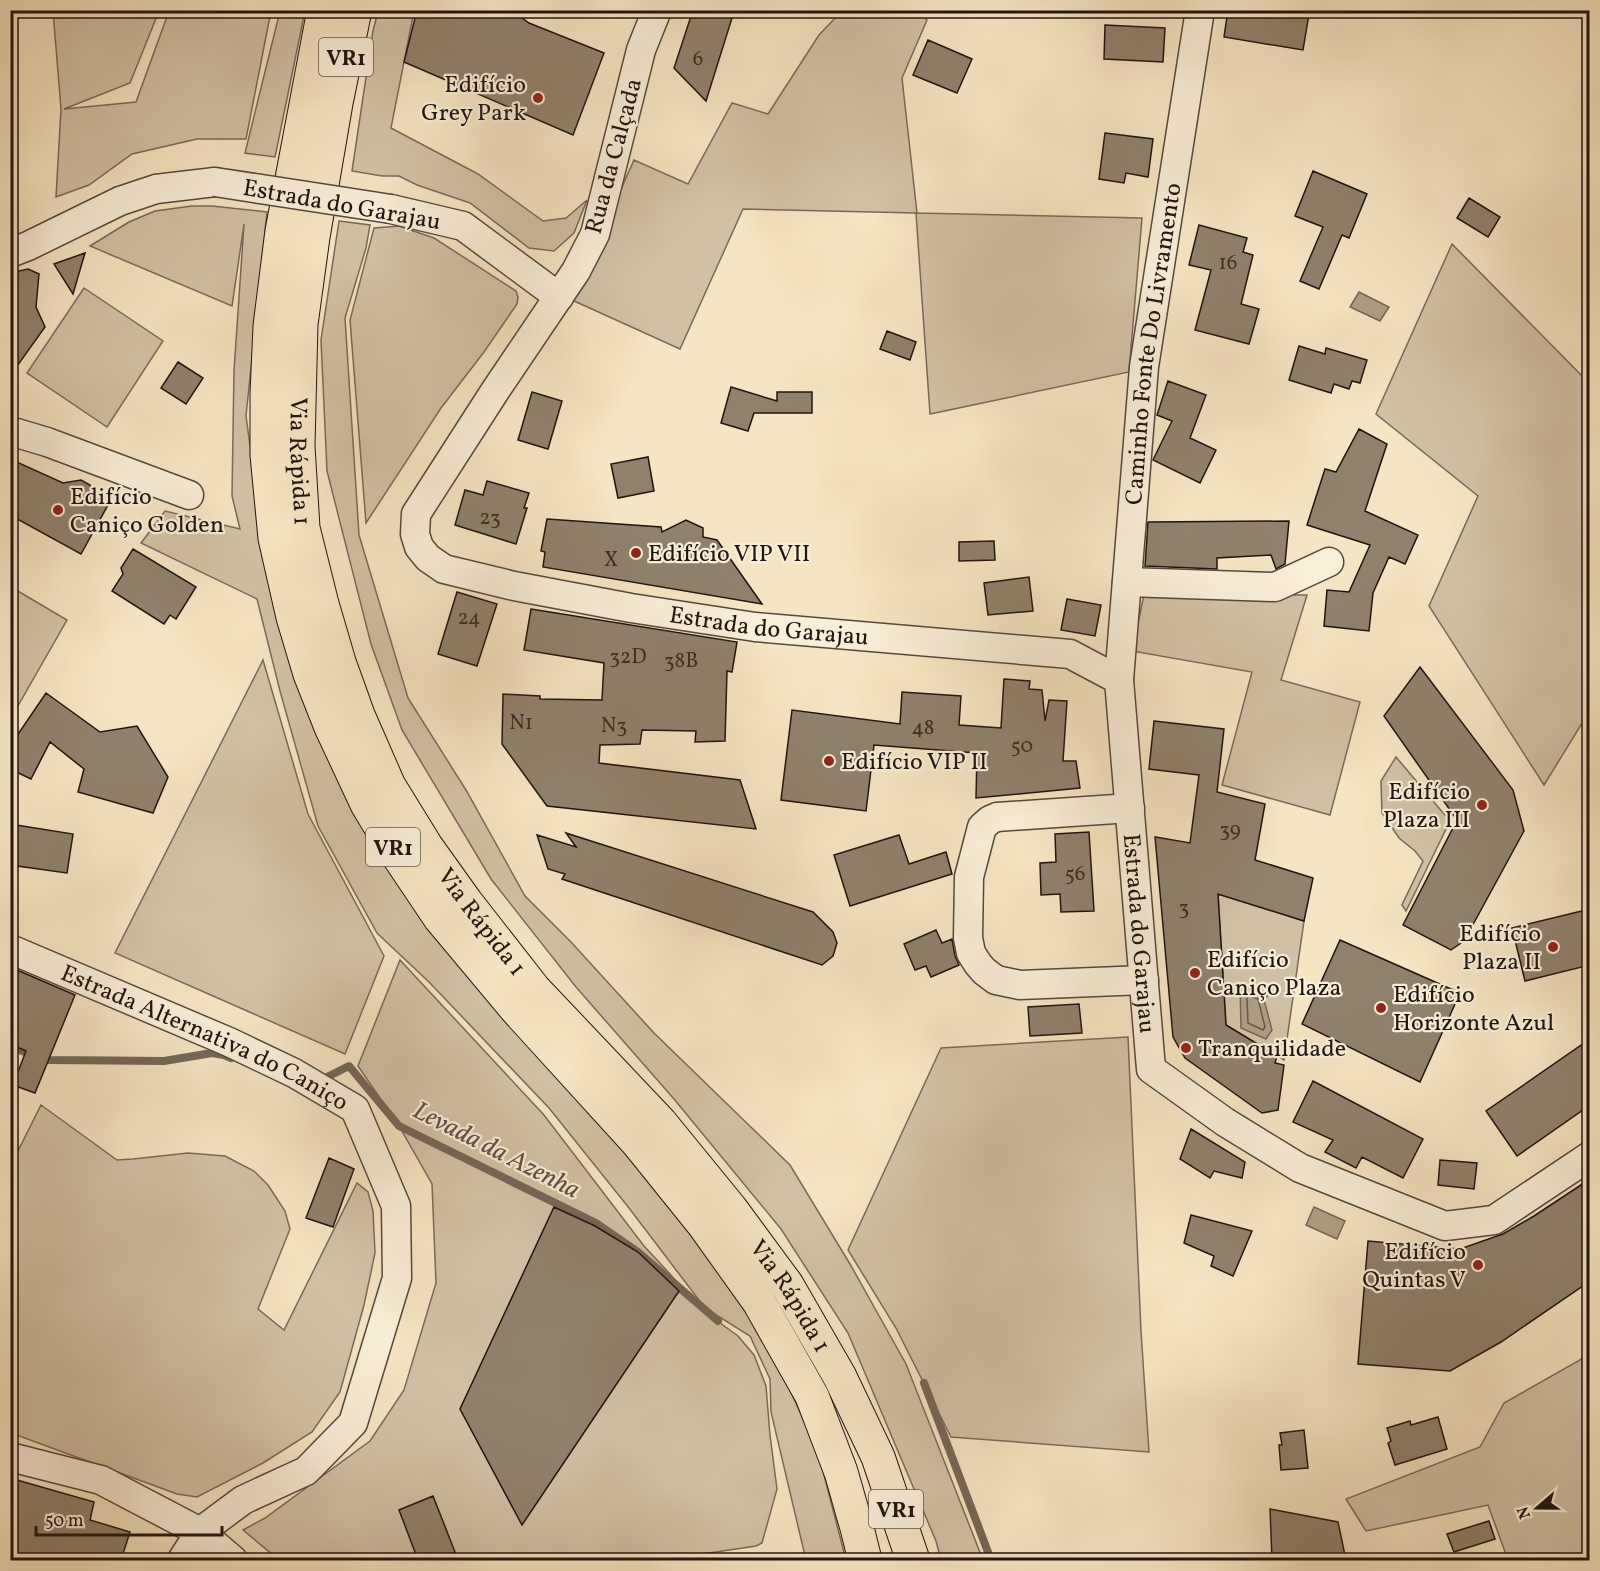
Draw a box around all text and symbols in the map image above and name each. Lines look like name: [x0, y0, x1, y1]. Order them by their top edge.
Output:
road number: VR1: [319, 38, 373, 76]
house number: 6: [693, 45, 703, 74]
place label: Edifício Grey Park: [421, 69, 526, 131]
street label: Rua da Calçada: [578, 75, 652, 238]
marker: Edifício Grey Park: [531, 91, 545, 105]
street label: Estrada do Garajau: [240, 172, 443, 240]
street label: Caminho Fonte Do Livramento: [1118, 181, 1192, 506]
house number: 16: [1219, 249, 1237, 278]
street label: Via Rápida 1: [279, 397, 318, 526]
place label: Edifício Caniço Golden: [70, 481, 224, 543]
marker: Edifício Caniço Golden: [51, 503, 65, 517]
house number: 23: [479, 504, 501, 533]
place label: Edifício VIP VII: [648, 538, 810, 572]
house number: X: [604, 546, 618, 575]
marker: Edifício VIP VII: [629, 546, 643, 560]
street label: Estrada do Garajau: [667, 599, 870, 656]
house number: 24: [457, 604, 481, 633]
house number: 32D: [609, 643, 647, 672]
house number: 38B: [664, 647, 698, 676]
house number: N1: [509, 709, 533, 738]
house number: N3: [601, 712, 627, 741]
house number: 48: [912, 714, 934, 743]
house number: 50: [1011, 732, 1033, 761]
place label: Edifício VIP II: [841, 746, 988, 780]
marker: Edifício VIP II: [822, 754, 836, 768]
place label: Edifício Plaza III: [1383, 776, 1470, 838]
marker: Edifício Plaza III: [1475, 798, 1489, 812]
house number: 39: [1219, 816, 1241, 845]
road number: VR1: [366, 828, 420, 866]
street label: Estrada do Garajau: [1113, 832, 1163, 1035]
house number: 56: [1065, 860, 1085, 889]
street label: Via Rápida 1: [428, 862, 533, 984]
house number: 3: [1179, 894, 1189, 923]
place label: Edifício Plaza II: [1459, 918, 1541, 980]
marker: Edifício Plaza II: [1546, 940, 1560, 954]
place label: Edifício Caniço Plaza: [1207, 944, 1342, 1006]
street label: Estrada Alternativa do Caniço: [55, 957, 354, 1120]
marker: Edifício Caniço Plaza: [1188, 966, 1202, 980]
place label: Edifício Horizonte Azul: [1393, 979, 1554, 1041]
marker: Edifício Horizonte Azul: [1374, 1001, 1388, 1015]
place label: Tranquilidade: [1198, 1033, 1346, 1067]
marker: Tranquilidade: [1179, 1041, 1193, 1055]
water label: Levada da Azenha: [406, 1093, 586, 1208]
street label: Via Rápida 1: [740, 1233, 837, 1360]
place label: Edifício Quintas V: [1362, 1236, 1466, 1298]
marker: Edifício Quintas V: [1471, 1258, 1485, 1272]
north arrow: [1507, 1478, 1567, 1538]
road number: VR1: [869, 1490, 923, 1528]
scale bar: [36, 1499, 222, 1537]
text: N: [1512, 1503, 1537, 1522]
text: 50 m: [45, 1509, 84, 1534]

